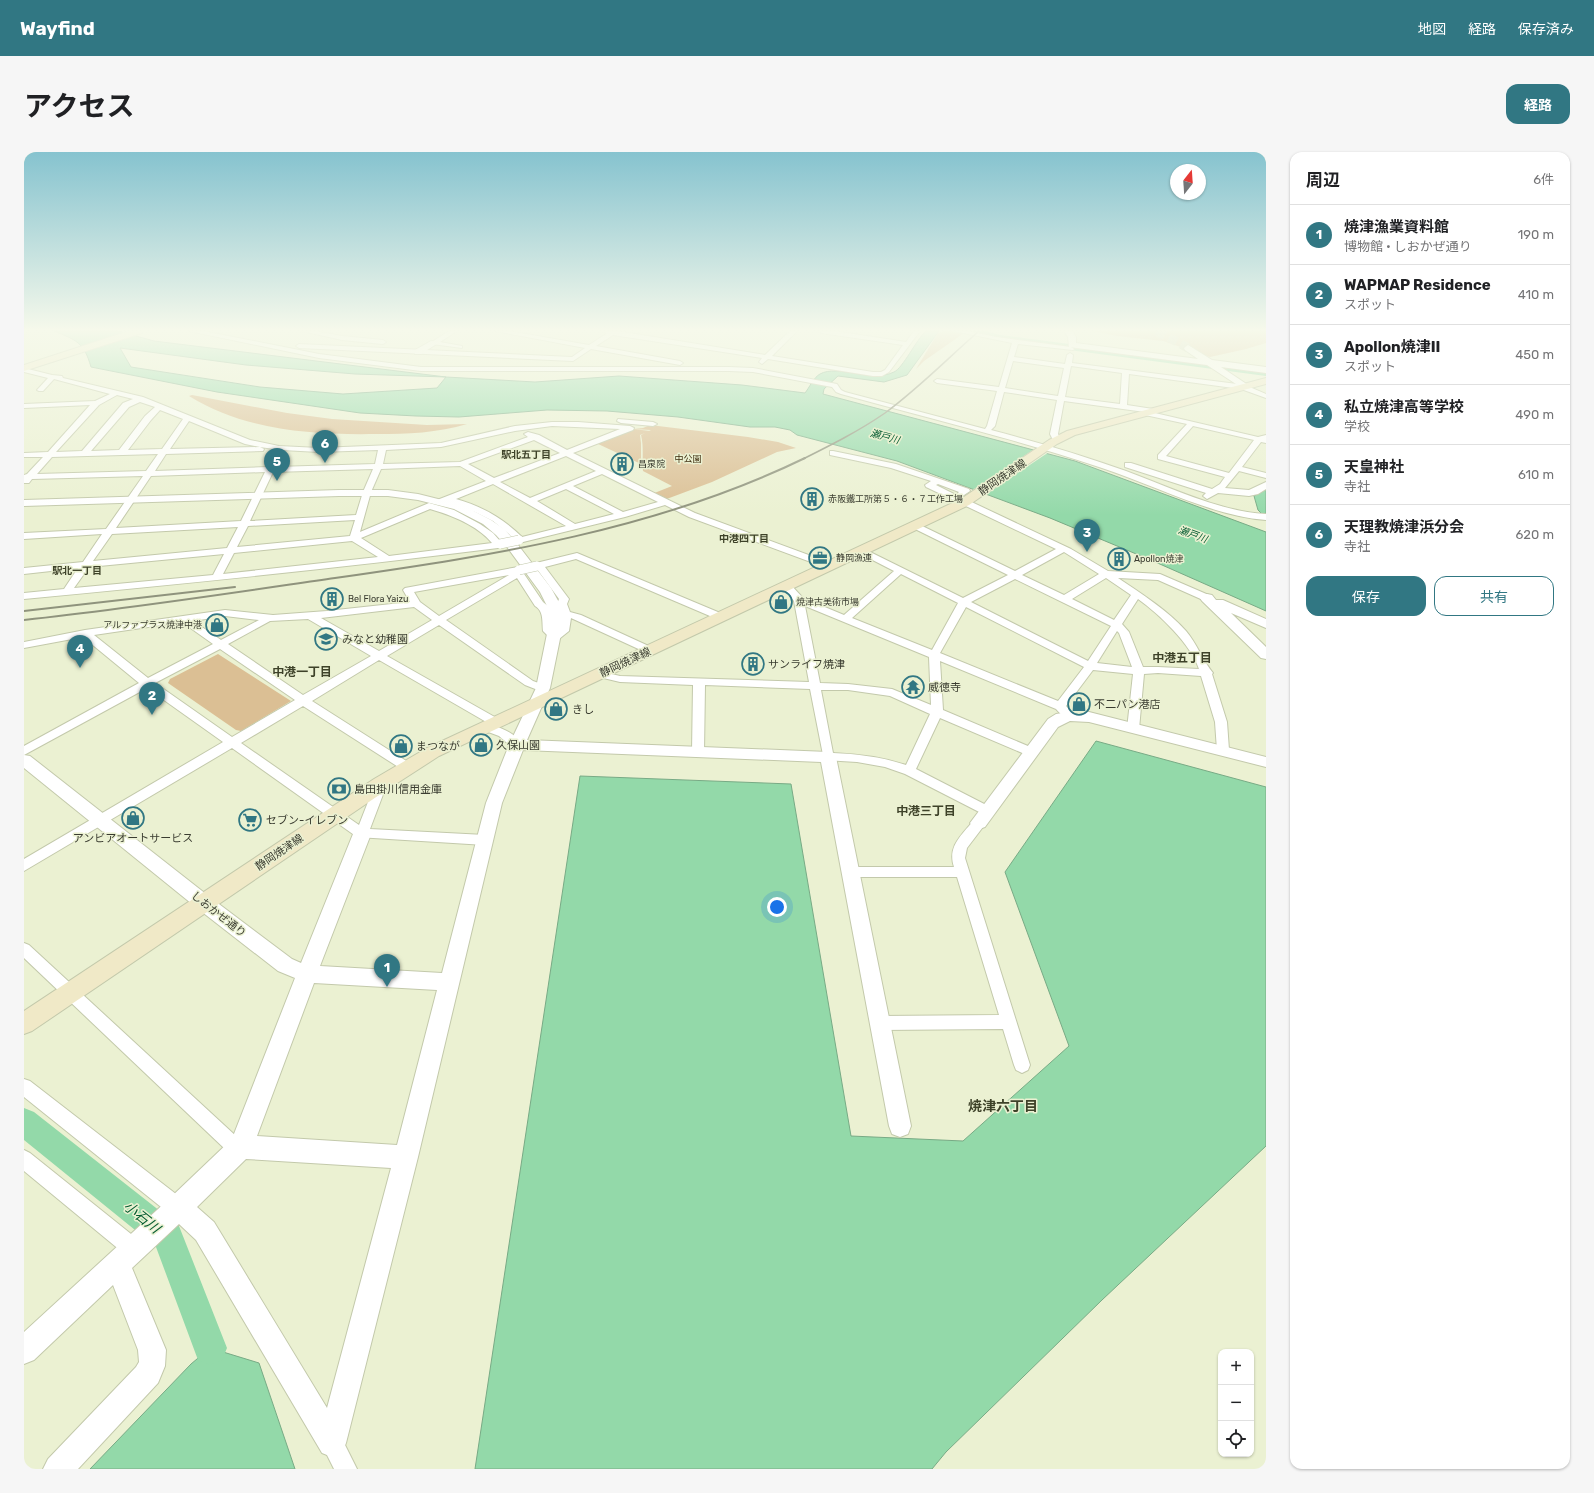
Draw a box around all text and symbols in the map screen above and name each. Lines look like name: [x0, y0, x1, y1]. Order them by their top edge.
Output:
text: Wayfind: [20, 17, 95, 40]
text: 地図: [1418, 21, 1446, 38]
text: 経路: [1468, 21, 1496, 38]
text: 保存済み: [1518, 21, 1574, 38]
button: 経路: [1506, 84, 1570, 124]
text: アクセス: [24, 90, 135, 123]
north arrow: [1170, 164, 1206, 200]
text: 周辺: [1306, 170, 1340, 190]
text: 6件: [1533, 172, 1554, 187]
text: 焼津漁業資料館: [1344, 218, 1449, 236]
text: 1: [1316, 227, 1322, 242]
text: 190 m: [1518, 227, 1554, 242]
text: 博物館 · しおかぜ通り: [1344, 239, 1472, 254]
text: WAPMAP Residence: [1344, 276, 1491, 294]
text: 2: [1315, 287, 1323, 302]
text: 410 m: [1518, 287, 1554, 302]
text: スポット: [1344, 297, 1396, 312]
text: Apollon焼津II: [1344, 338, 1440, 356]
text: 3: [1315, 347, 1323, 362]
text: 450 m: [1515, 347, 1554, 362]
text: スポット: [1344, 359, 1396, 374]
text: 私立焼津高等学校: [1344, 398, 1464, 416]
text: 4: [1315, 407, 1323, 422]
text: 490 m: [1515, 407, 1554, 422]
text: 学校: [1344, 419, 1370, 434]
water label: 瀬戸川: [869, 427, 902, 447]
pin: 6: [312, 430, 338, 463]
pin: 5: [264, 448, 290, 481]
district label: 駅北五丁目: [501, 449, 551, 461]
building icon: 昌泉院: [609, 451, 635, 477]
park label: 中公園: [674, 454, 702, 464]
street label: 静岡焼津線: [976, 457, 1029, 498]
text: 天皇神社: [1344, 458, 1404, 476]
place label: 昌泉院: [638, 459, 665, 469]
text: 5: [1315, 467, 1323, 482]
text: 610 m: [1518, 467, 1554, 482]
text: 寺社: [1344, 479, 1370, 494]
building icon: 赤阪鐵工所第５・６・７工作工場: [799, 486, 825, 512]
place label: 赤阪鐵工所第５・６・７工作工場: [828, 494, 963, 504]
text: 天理教焼津浜分会: [1344, 518, 1464, 536]
pin: 3: [1074, 519, 1100, 552]
water label: 瀬戸川: [1177, 524, 1210, 546]
text: 6: [1315, 527, 1323, 542]
text: 620 m: [1516, 527, 1554, 542]
district label: 中港四丁目: [719, 533, 769, 545]
text: 寺社: [1344, 539, 1370, 554]
office icon: 静岡漁連: [807, 545, 833, 571]
building icon: Apollon焼津: [1106, 546, 1132, 572]
place label: 静岡漁連: [836, 553, 872, 563]
place label: Apollon焼津: [1134, 554, 1184, 564]
district label: 駅北一丁目: [52, 565, 102, 577]
button: 保存: [1306, 576, 1426, 616]
button: 共有: [1434, 576, 1554, 616]
building icon: Bel Flora Yaizu: [319, 586, 345, 612]
shop icon: 焼津古美術市場: [768, 589, 794, 615]
place label: Bel Flora Yaizu: [348, 594, 408, 604]
place label: 焼津古美術市場: [796, 597, 859, 607]
shop icon: アルファプラス焼津中港: [204, 612, 230, 638]
place label: アルファプラス焼津中港: [103, 620, 202, 630]
school or university icon: みなと幼稚園: [313, 626, 339, 652]
place label: みなと幼稚園: [342, 633, 408, 646]
pin: 4: [67, 635, 93, 668]
street label: 静岡焼津線: [598, 645, 653, 680]
building icon: サンライフ焼津: [740, 651, 766, 677]
district label: 中港五丁目: [1152, 651, 1212, 665]
place label: サンライフ焼津: [768, 658, 845, 671]
district label: 中港一丁目: [272, 665, 332, 679]
temple icon: 威徳寺: [900, 674, 926, 700]
place label: 威徳寺: [928, 681, 961, 694]
pin: 2: [139, 682, 165, 715]
shop icon: 不二パン港店: [1066, 691, 1092, 717]
shop icon: きし: [543, 696, 569, 722]
place label: 不二パン港店: [1094, 698, 1161, 711]
place label: きし: [572, 703, 594, 716]
shop icon: 久保山園: [468, 732, 494, 758]
shop icon: まつなが: [388, 733, 414, 759]
place label: 久保山園: [496, 739, 540, 752]
place label: まつなが: [416, 740, 460, 753]
bank icon: 島田掛川信用金庫: [326, 776, 352, 802]
place label: 島田掛川信用金庫: [354, 783, 442, 796]
district label: 中港三丁目: [896, 804, 956, 818]
shop icon: アンビアオートサービス: [120, 805, 146, 831]
supermarket icon: セブン-イレブン: [237, 807, 263, 833]
place label: セブン-イレブン: [266, 814, 348, 827]
place label: アンビアオートサービス: [73, 832, 193, 845]
street label: 静岡焼津線: [253, 832, 306, 873]
street label: しおかぜ通り: [189, 889, 249, 940]
your location: [767, 897, 787, 917]
pin: 1: [374, 954, 400, 987]
district label: 焼津六丁目: [968, 1098, 1038, 1115]
water label: 小石川: [120, 1198, 165, 1238]
map controls: [1218, 1349, 1254, 1457]
button: +: [1218, 1349, 1254, 1385]
button: −: [1218, 1385, 1254, 1421]
button: locate: [1218, 1421, 1254, 1457]

